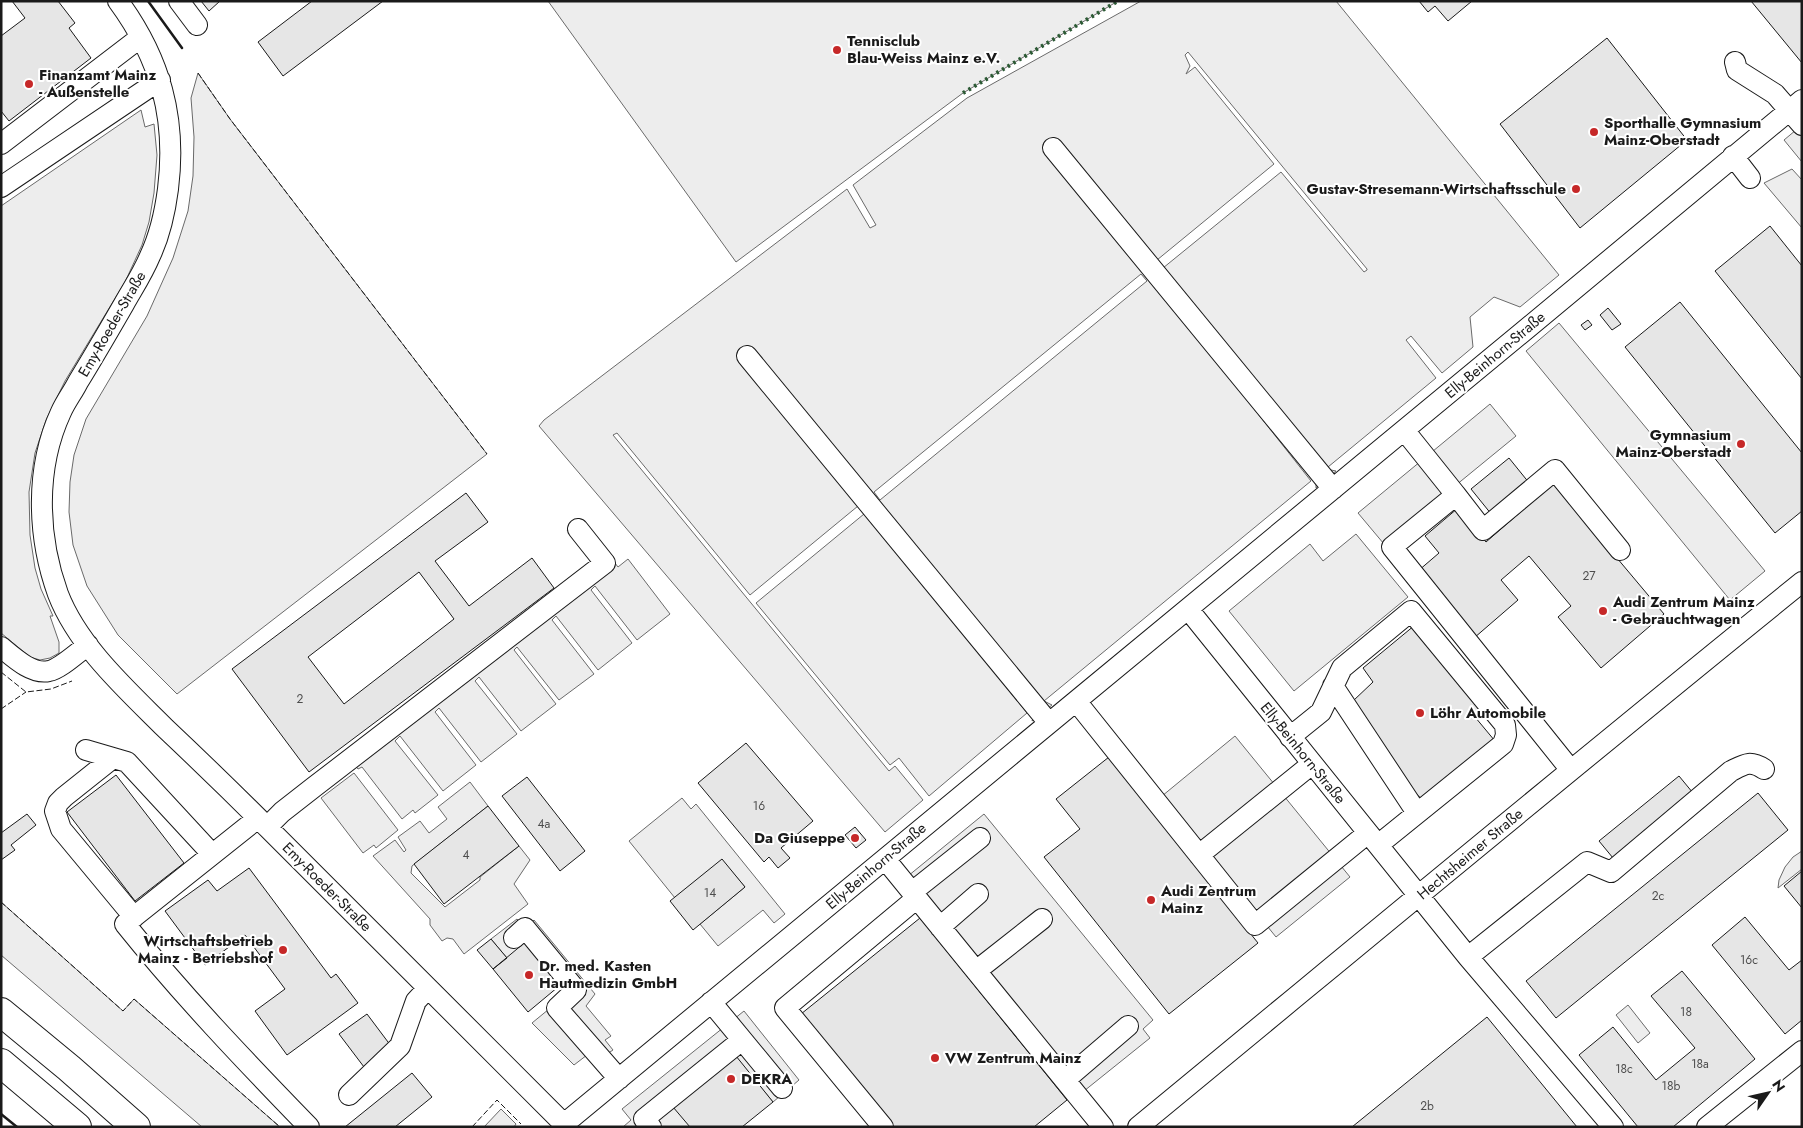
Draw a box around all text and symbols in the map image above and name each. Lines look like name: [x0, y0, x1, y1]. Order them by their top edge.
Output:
place label: Tennisclub Blau-Weiss Mainz e.V.: [847, 30, 1000, 69]
marker: Tennisclub Blau-Weiss Mainz e.V.: [831, 44, 843, 56]
place label: Finanzamt Mainz - Außenstelle: [39, 64, 156, 103]
marker: Finanzamt Mainz - Außenstelle: [23, 78, 35, 90]
place label: Sporthalle Gymnasium Mainz-Oberstadt: [1604, 112, 1761, 151]
marker: Sporthalle Gymnasium Mainz-Oberstadt: [1588, 126, 1600, 138]
place label: Gustav-Stresemann-Wirtschaftsschule: [1306, 178, 1566, 200]
marker: Gustav-Stresemann-Wirtschaftsschule: [1570, 183, 1582, 195]
street label: Emy-Roeder-Straße: [73, 267, 151, 381]
street label: Elly-Beinhorn-Straße: [1440, 306, 1550, 404]
place label: Gymnasium Mainz-Oberstadt: [1616, 424, 1731, 463]
marker: Gymnasium Mainz-Oberstadt: [1735, 438, 1747, 450]
house number: 27: [1582, 567, 1596, 585]
place label: Audi Zentrum Mainz - Gebrauchtwagen: [1612, 591, 1755, 630]
marker: Audi Zentrum Mainz - Gebrauchtwagen: [1597, 605, 1609, 617]
house number: 2: [297, 690, 304, 708]
street label: Elly-Beinhorn-Straße: [1255, 697, 1351, 809]
place label: Löhr Automobile: [1430, 702, 1547, 724]
marker: Löhr Automobile: [1414, 707, 1426, 719]
house number: 16: [753, 797, 765, 815]
street label: Hechtsheimer Straße: [1412, 803, 1528, 905]
house number: 4a: [538, 815, 551, 833]
street label: Elly-Beinhorn-Straße: [821, 817, 931, 915]
place label: Da Giuseppe: [754, 827, 845, 849]
marker: Da Giuseppe: [849, 832, 861, 844]
street label: Emy-Roeder-Straße: [277, 837, 377, 937]
house number: 4: [463, 846, 470, 864]
place label: Audi Zentrum Mainz: [1160, 880, 1256, 919]
house number: 14: [704, 884, 716, 902]
house number: 2c: [1652, 887, 1665, 905]
marker: Audi Zentrum Mainz: [1145, 894, 1157, 906]
place label: Wirtschaftsbetrieb Mainz - Betriebshof: [138, 930, 274, 969]
marker: Wirtschaftsbetrieb Mainz - Betriebshof: [277, 944, 289, 956]
house number: 16c: [1740, 951, 1758, 969]
place label: Dr. med. Kasten Hautmedizin GmbH: [539, 955, 677, 994]
marker: Dr. med. Kasten Hautmedizin GmbH: [523, 969, 535, 981]
house number: 18: [1680, 1003, 1692, 1021]
place label: VW Zentrum Mainz: [944, 1047, 1082, 1069]
marker: VW Zentrum Mainz: [929, 1052, 941, 1064]
house number: 18a: [1691, 1055, 1709, 1073]
house number: 18c: [1615, 1060, 1633, 1078]
place label: DEKRA: [741, 1068, 793, 1090]
north arrow: [1743, 1068, 1793, 1118]
marker: DEKRA: [725, 1073, 737, 1085]
text: N: [1767, 1076, 1790, 1096]
house number: 18b: [1662, 1077, 1681, 1095]
house number: 2b: [1420, 1097, 1434, 1115]

